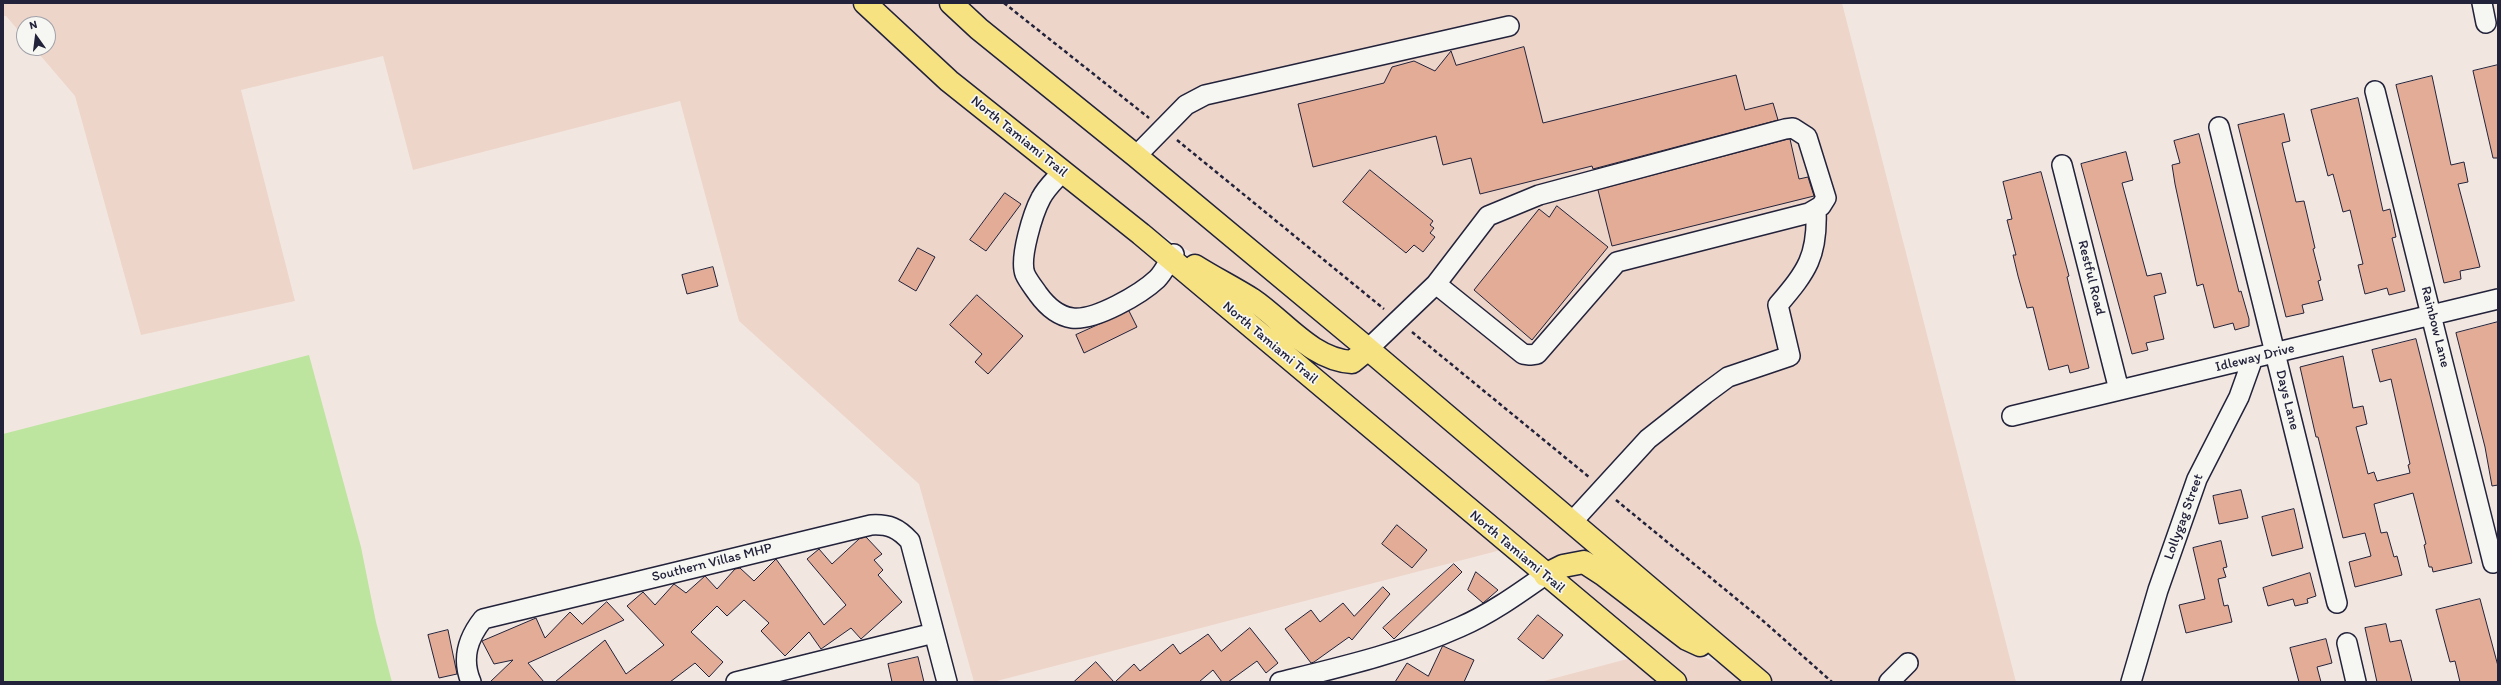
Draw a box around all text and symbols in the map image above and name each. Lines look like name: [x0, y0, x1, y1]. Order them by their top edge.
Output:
north arrow: [16, 16, 56, 56]
text: N: [28, 18, 38, 32]
street label: North Tamiami Trail: [967, 93, 1071, 181]
street label: Restful Road: [2074, 239, 2108, 317]
street label: Rainbow Lane: [2417, 285, 2453, 369]
street label: North Tamiami Trail: [1219, 298, 1321, 388]
street label: Idleway Drive: [2214, 340, 2296, 376]
street label: Days Lane: [2271, 368, 2303, 432]
street label: Lollygag Street: [2161, 472, 2207, 562]
street label: North Tamiami Trail: [1466, 507, 1568, 597]
street label: Southern Villas MHP: [650, 540, 774, 586]

